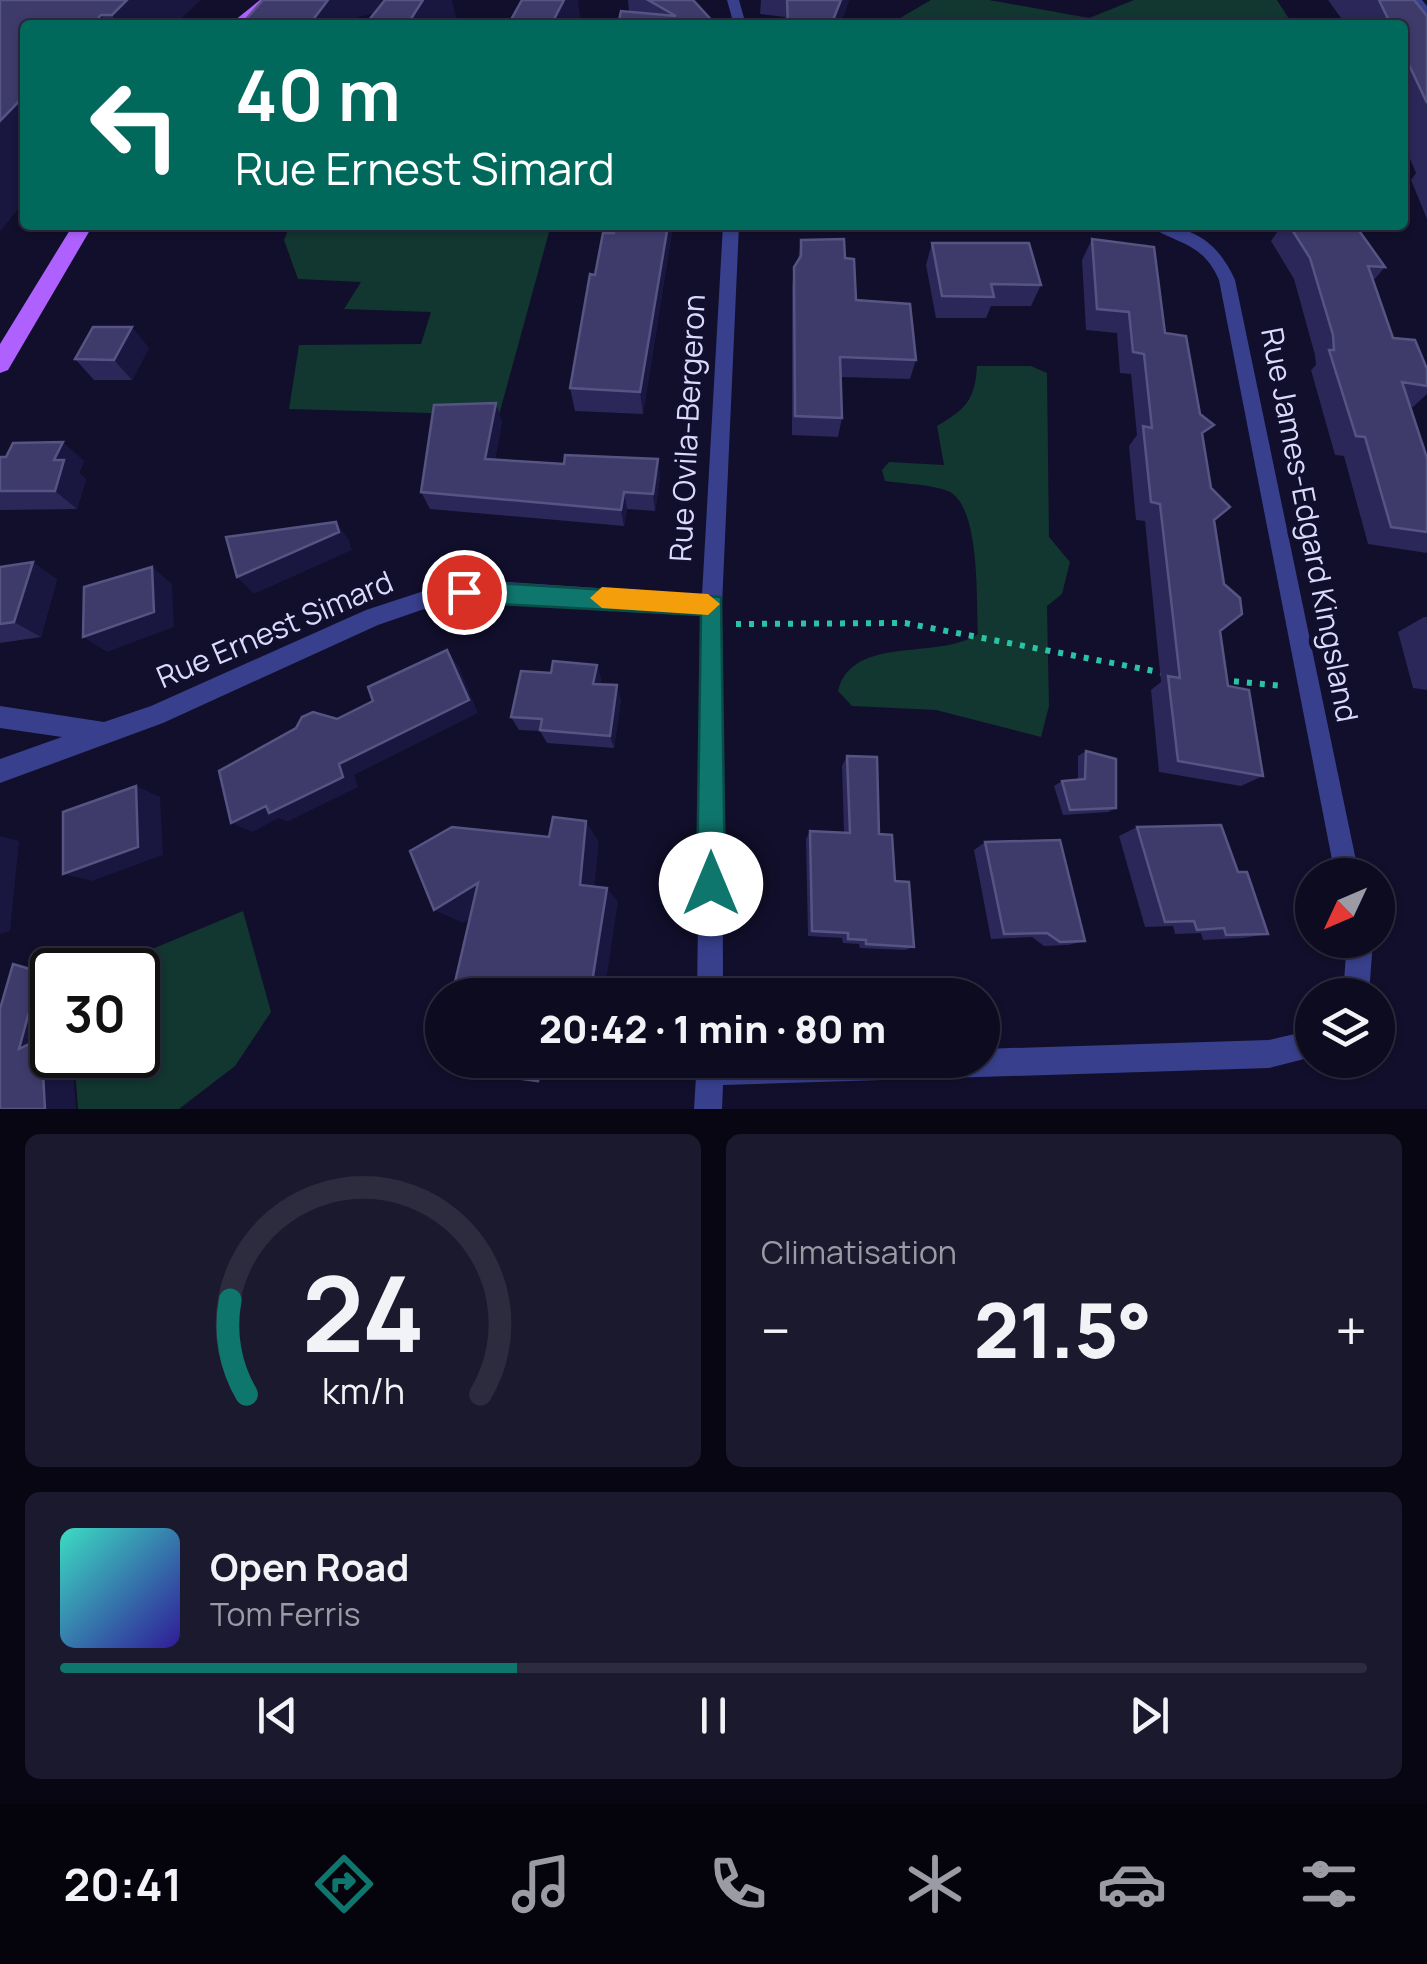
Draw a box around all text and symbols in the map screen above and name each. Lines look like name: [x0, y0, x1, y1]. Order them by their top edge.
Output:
text: 40 m: [235, 46, 401, 142]
icon: left: [70, 60, 200, 190]
text: Rue Ernest Simard: [235, 137, 615, 199]
street label: Rue Ovila-Bergeron: [659, 293, 714, 563]
street label: Rue James-Edgard Kingsland: [1252, 324, 1369, 725]
pin: [422, 550, 507, 635]
street label: Rue Ernest Simard: [150, 560, 399, 697]
icon: arrive: [437, 565, 492, 620]
position arrow: [659, 832, 763, 936]
north arrow: [1295, 858, 1395, 958]
map controls: [1295, 858, 1395, 1078]
speed limit sign: 30: [30, 948, 160, 1078]
button: layers: [1295, 978, 1395, 1078]
text: 20:42 · 1 min · 80 m: [539, 1002, 886, 1054]
text: Climatisation: [761, 1230, 957, 1274]
text: 24: [301, 1241, 425, 1383]
text: 21.5°: [974, 1278, 1152, 1381]
text: −: [761, 1292, 791, 1368]
text: +: [1335, 1292, 1367, 1368]
text: km/h: [321, 1366, 405, 1415]
text: Open Road: [210, 1540, 409, 1592]
text: Tom Ferris: [210, 1592, 361, 1636]
icon: previous: [250, 1688, 305, 1743]
icon: pause: [686, 1688, 741, 1743]
icon: next: [1122, 1688, 1177, 1743]
icon: directions: [309, 1849, 379, 1919]
icon: music: [506, 1849, 576, 1919]
icon: phone: [703, 1849, 773, 1919]
icon: climate: [900, 1849, 970, 1919]
icon: car: [1097, 1849, 1167, 1919]
icon: filters: [1294, 1849, 1364, 1919]
text: 20:41: [63, 1853, 182, 1915]

